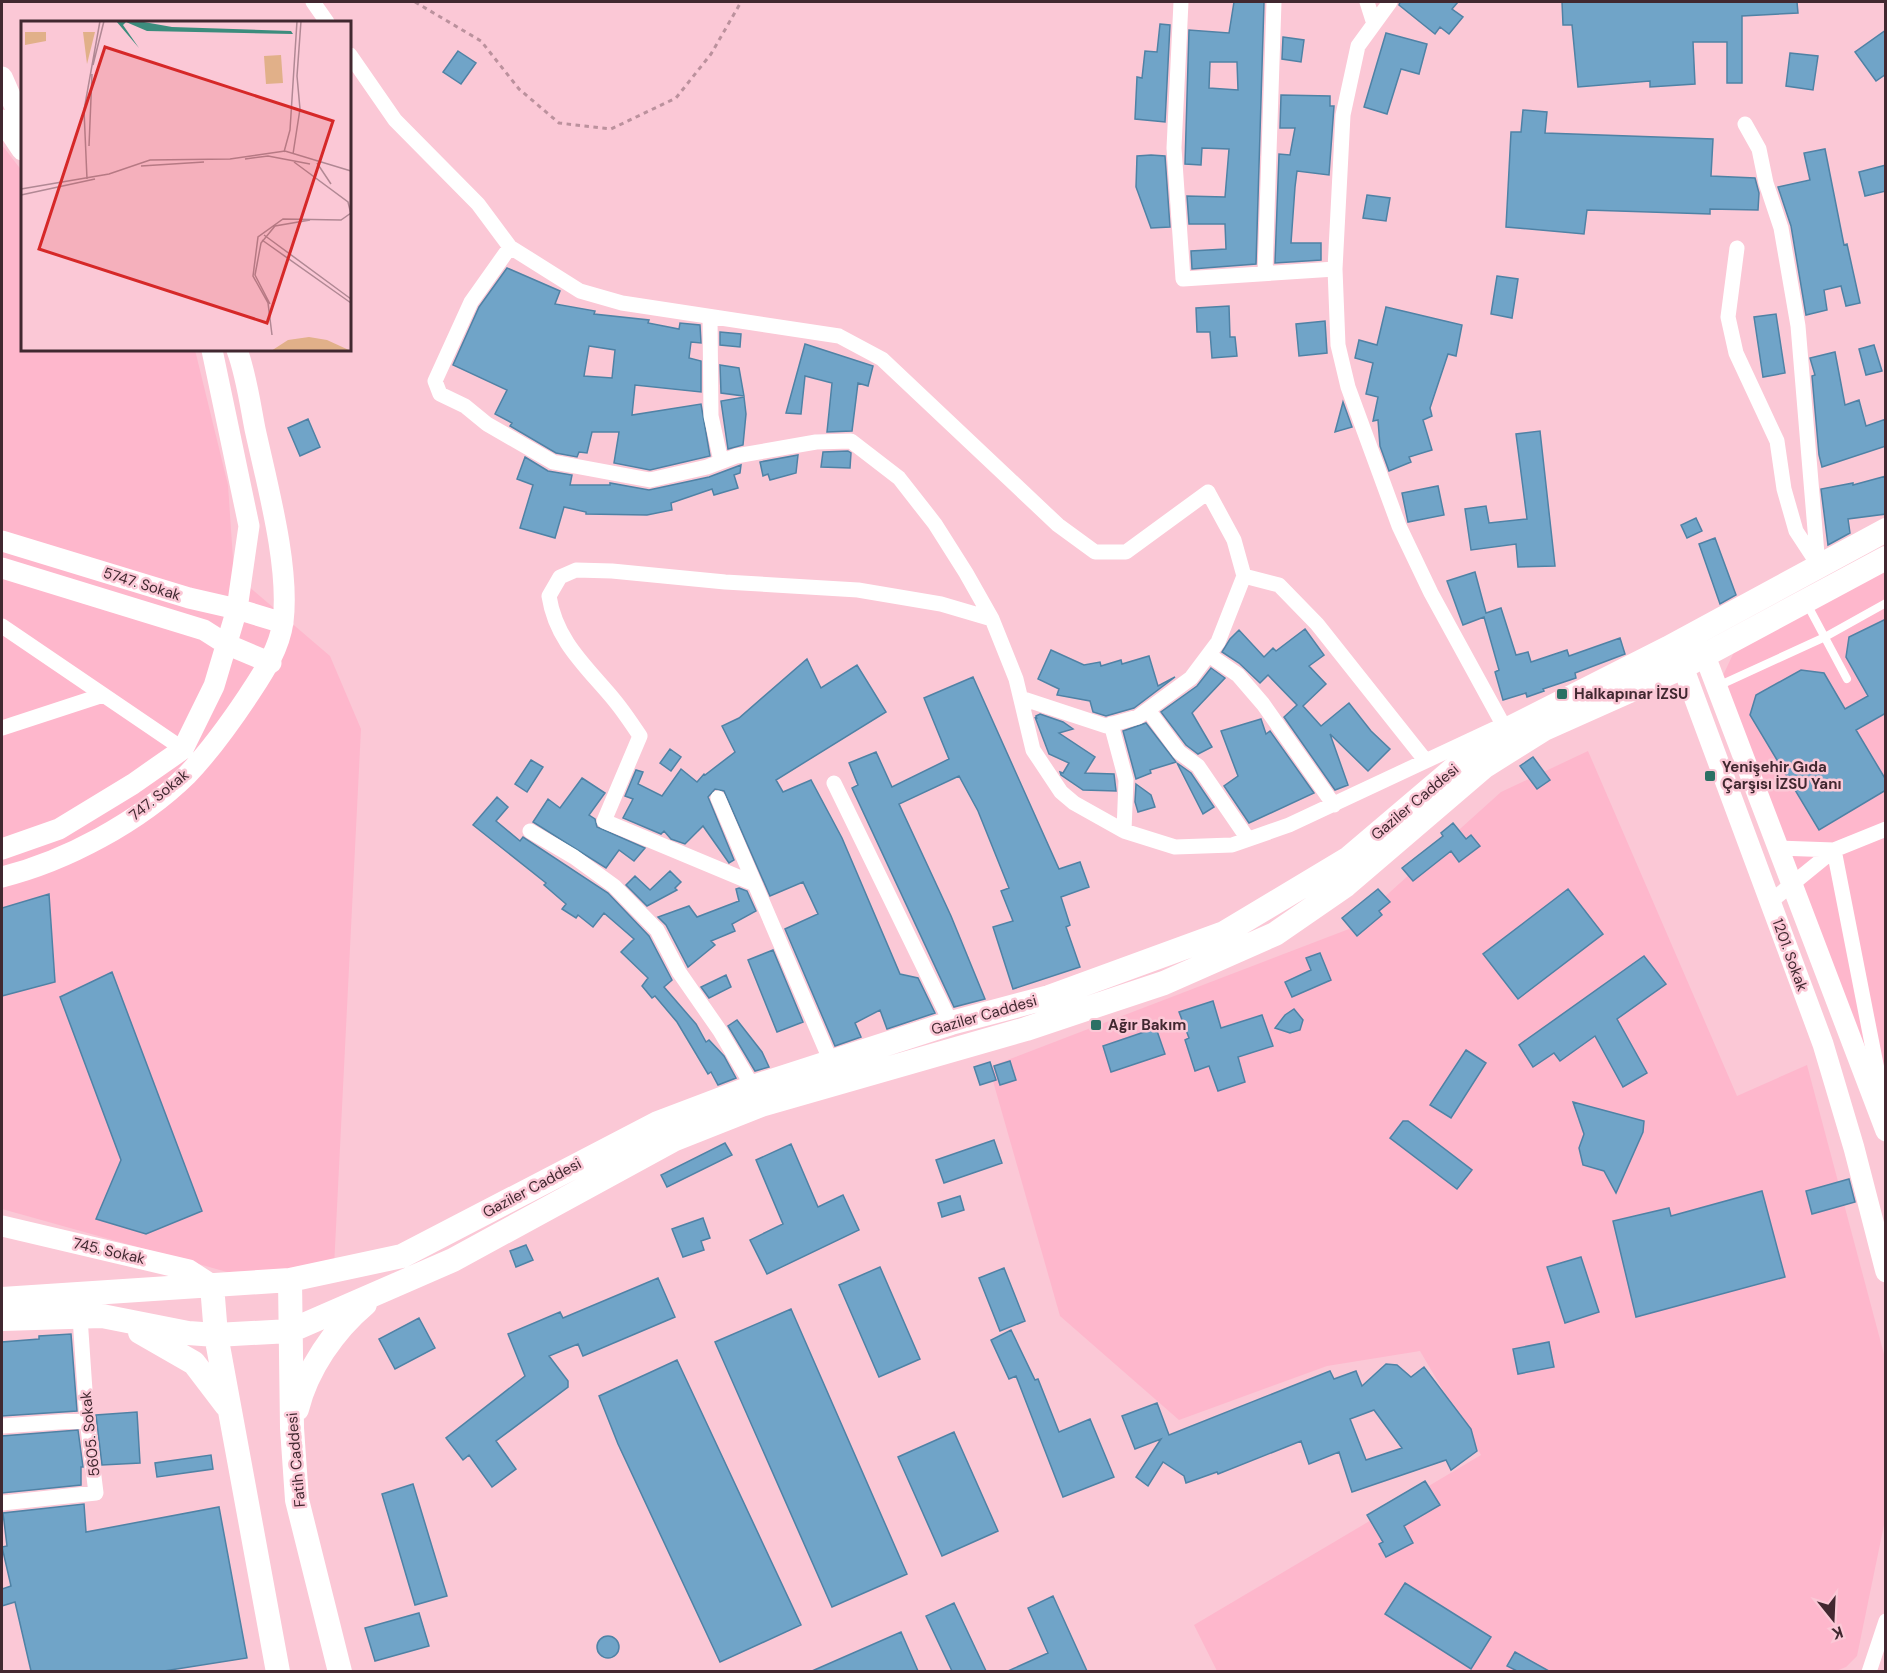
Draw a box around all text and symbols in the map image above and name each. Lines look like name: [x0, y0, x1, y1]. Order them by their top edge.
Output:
inset map: [21, 21, 351, 351]
street label: 5747. Sokak: [101, 563, 184, 605]
place label: Halkapınar İZSU: [1574, 684, 1688, 704]
marker: Halkapınar İZSU: [1555, 687, 1569, 701]
place label: Yenişehir Gıda Çarşısı İZSU Yanı: [1722, 757, 1841, 794]
street label: Gaziler Caddesi: [1367, 759, 1463, 845]
street label: 747. Sokak: [125, 765, 193, 825]
marker: Yenişehir Gıda Çarşısı İZSU Yanı: [1703, 769, 1717, 783]
street label: 1201. Sokak: [1768, 916, 1813, 994]
street label: Gaziler Caddesi: [929, 990, 1039, 1040]
place label: Ağır Bakım: [1108, 1015, 1186, 1035]
marker: Ağır Bakım: [1089, 1018, 1103, 1032]
street label: Gaziler Caddesi: [479, 1154, 585, 1222]
street label: 745. Sokak: [71, 1233, 147, 1269]
street label: 5605. Sokak: [76, 1390, 104, 1478]
street label: Fatih Caddesi: [282, 1412, 310, 1508]
north arrow: [1803, 1589, 1863, 1649]
text: K: [1829, 1621, 1846, 1645]

